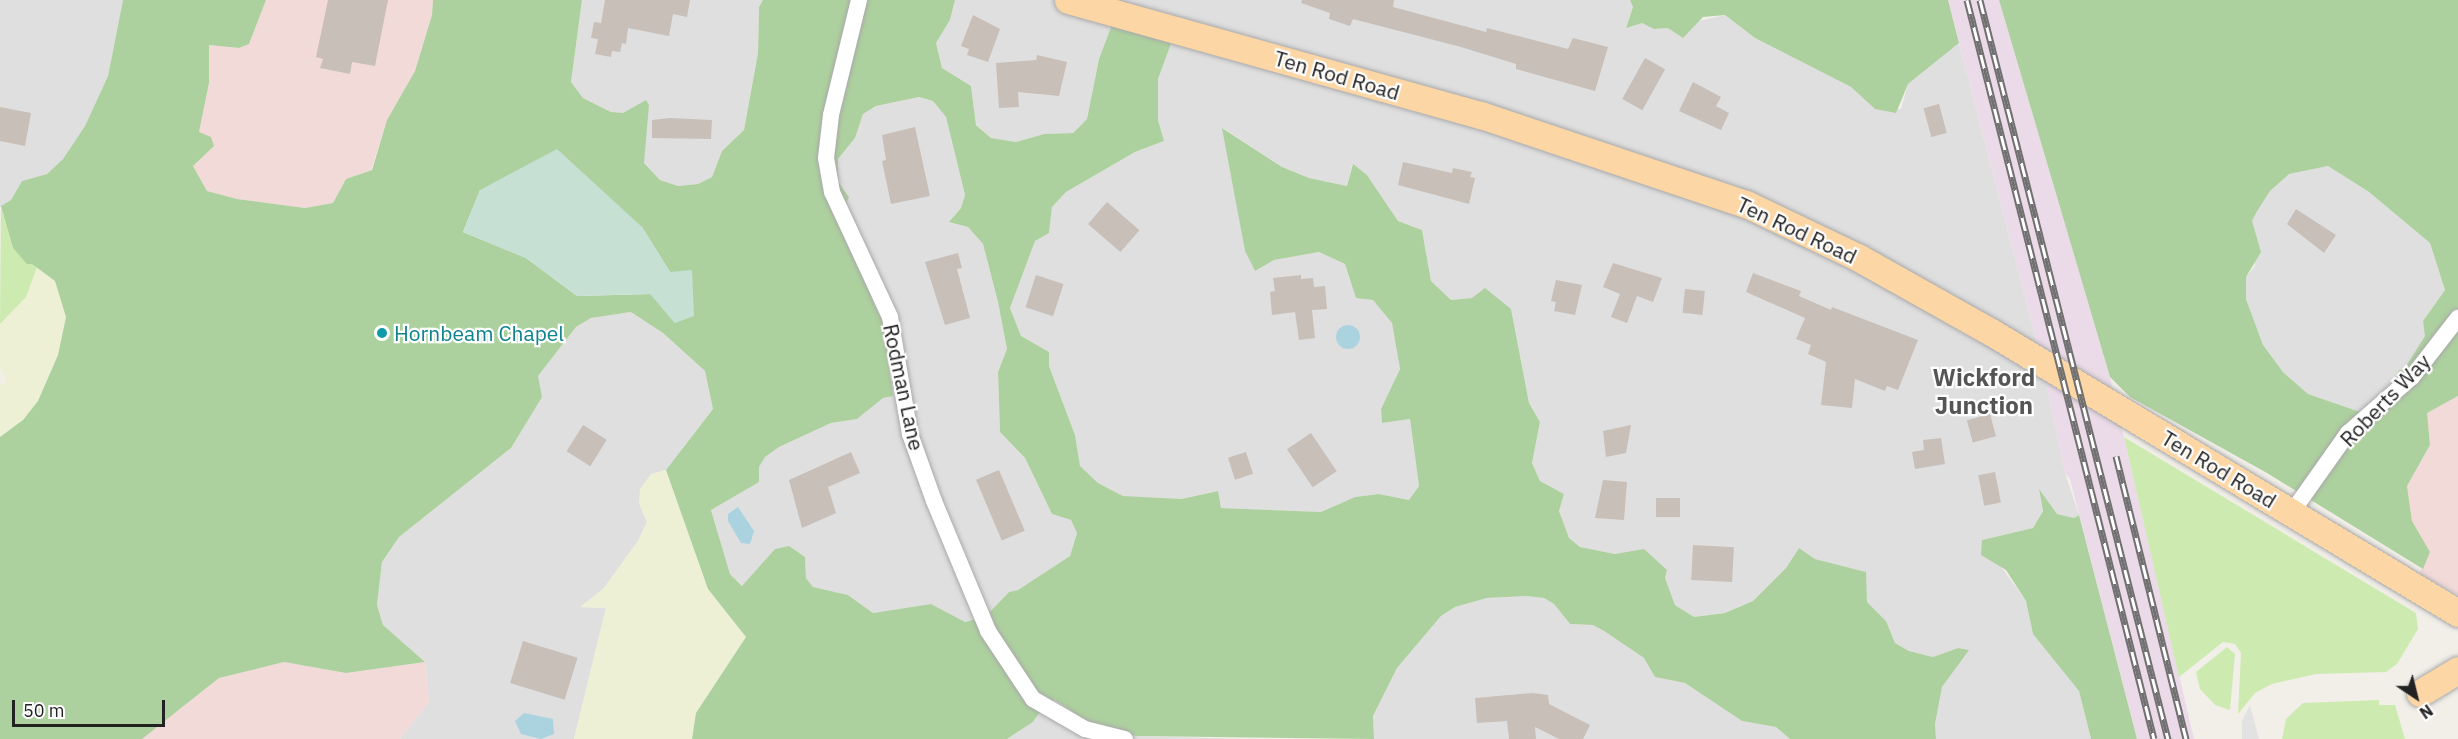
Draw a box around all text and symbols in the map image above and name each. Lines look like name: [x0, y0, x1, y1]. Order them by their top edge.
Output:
street label: Ten Rod Road: [1271, 45, 1403, 105]
street label: Ten Rod Road: [1733, 191, 1861, 269]
place label: Hornbeam Chapel: [394, 320, 564, 346]
street label: Rodman Lane: [878, 321, 930, 453]
marker: Hornbeam Chapel: [375, 326, 389, 340]
street label: Roberts Way: [2335, 348, 2435, 452]
district label: Wickford Junction: [1933, 364, 2035, 420]
street label: Ten Rod Road: [2157, 425, 2281, 513]
north arrow: [2386, 667, 2446, 727]
scale bar: [15, 688, 168, 726]
text: 50 m: [23, 699, 65, 722]
text: N: [2416, 700, 2437, 723]

